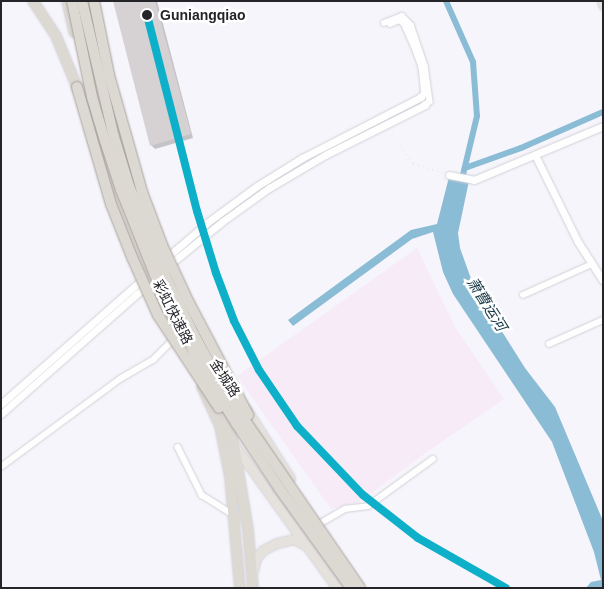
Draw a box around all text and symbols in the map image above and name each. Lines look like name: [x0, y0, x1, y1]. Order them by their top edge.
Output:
marker: Guniangqiao: [138, 6, 156, 24]
place label: Guniangqiao: [160, 7, 246, 23]
water label: 萧曹运河: [463, 274, 511, 334]
street label: 彩虹快速路: [150, 277, 196, 347]
street label: 金城路: [207, 356, 243, 400]

